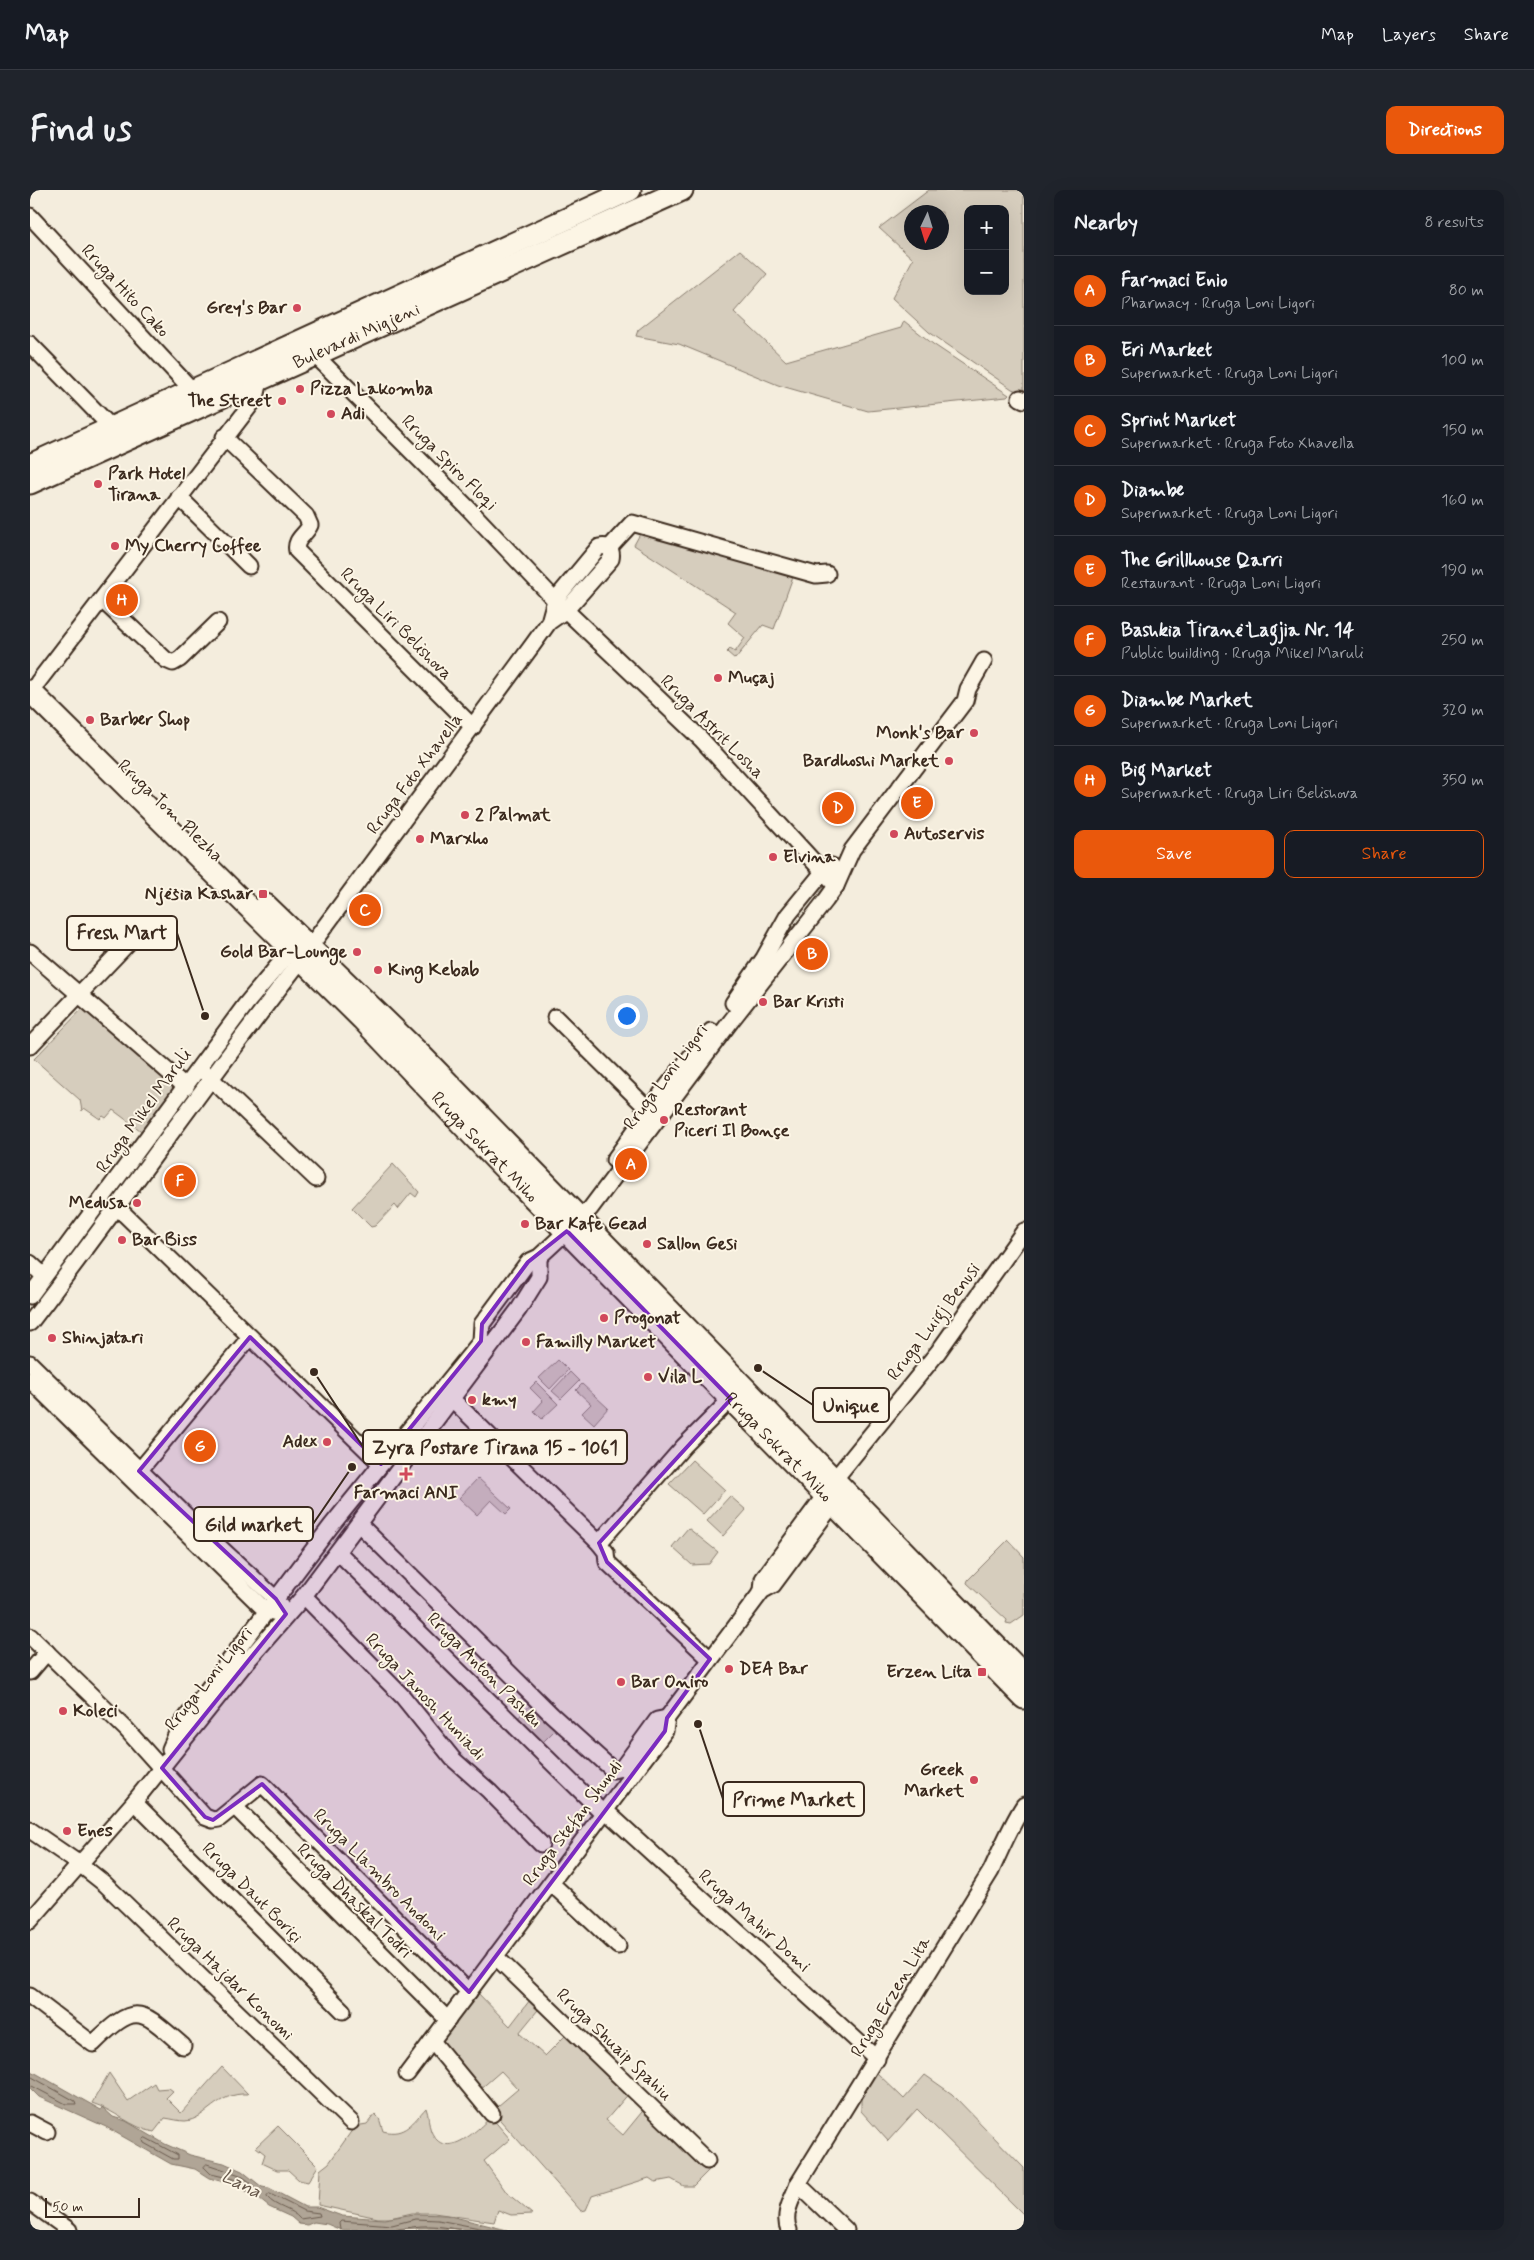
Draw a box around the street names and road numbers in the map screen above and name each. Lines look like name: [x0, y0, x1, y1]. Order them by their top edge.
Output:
street label: Rruga Hito Cako: [75, 239, 175, 344]
street label: Bulevardi Migjeni: [289, 297, 424, 375]
street label: Rruga Spiro Floqi: [395, 410, 502, 517]
street label: Rruga Liri Belishova: [334, 563, 457, 686]
street label: Rruga Astrit Losha: [654, 670, 769, 785]
street label: Rruga Foto Xhavella: [361, 708, 469, 840]
street label: Rruga Tom Plezha: [111, 754, 228, 868]
street label: Rruga Loni Ligori: [618, 1019, 715, 1136]
street label: Rruga Mikel Maruli: [91, 1044, 198, 1179]
street label: Rruga Sokrat Miho: [425, 1087, 544, 1208]
street label: Rruga Luigj Benusi: [882, 1258, 988, 1387]
street label: Rruga Sokrat Miho: [719, 1387, 838, 1508]
street label: Rruga Anton Pashku: [421, 1607, 547, 1733]
street label: Rruga Loni Ligori: [160, 1622, 259, 1737]
street label: Rruga Janosh Huniadi: [359, 1628, 490, 1767]
street label: Rruga Stefan Shundi: [518, 1755, 629, 1892]
street label: Rruga Llambro Andoni: [307, 1803, 451, 1947]
street label: Rruga Daut Boriçi: [196, 1837, 308, 1949]
street label: Rruga Dhaskal Todri: [290, 1838, 417, 1965]
street label: Rruga Mahir Domi: [692, 1864, 815, 1979]
street label: Rruga Hajdar Konomi: [161, 1912, 299, 2047]
street label: Rruga Erzen Lita: [845, 1932, 938, 2062]
street label: Rruga Shuaip Spahiu: [550, 1983, 677, 2107]

